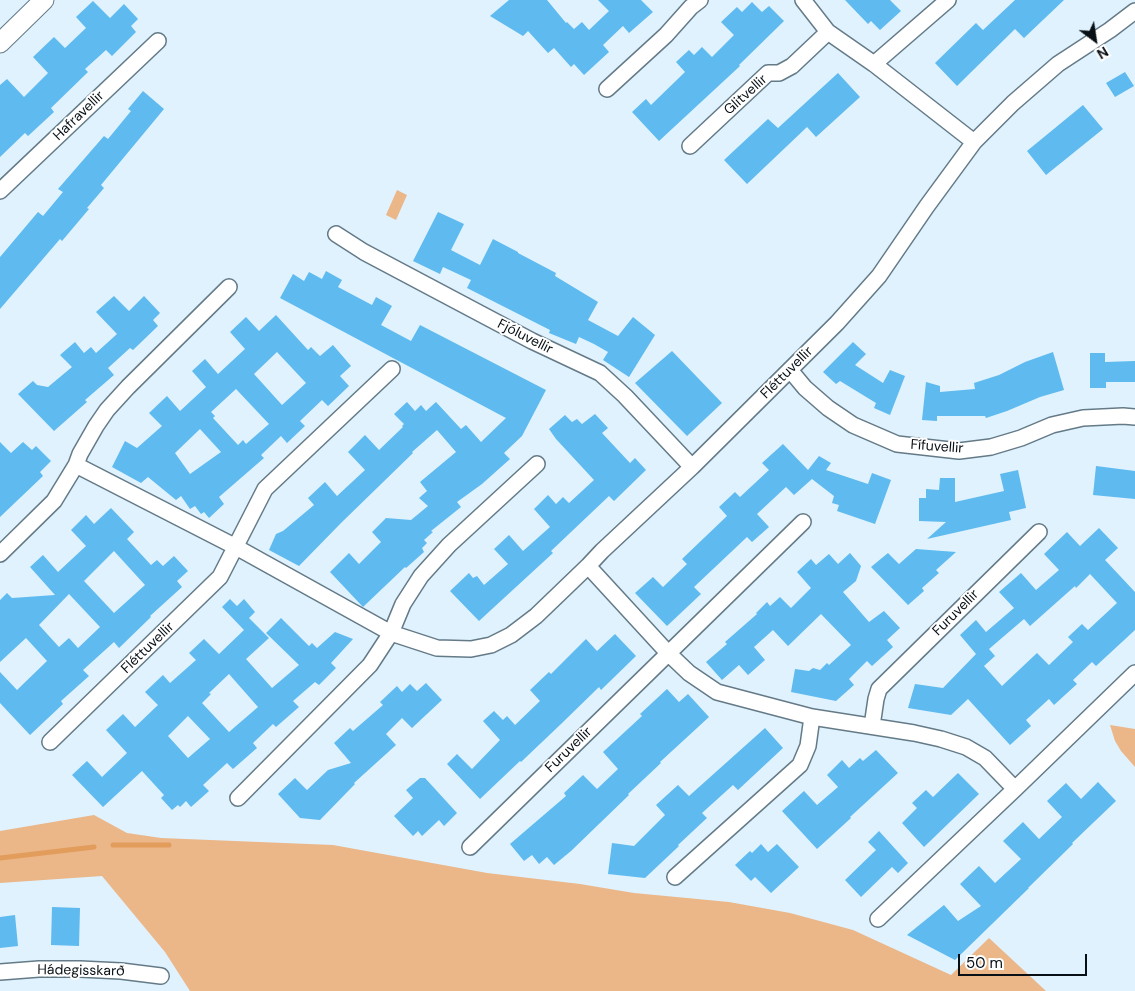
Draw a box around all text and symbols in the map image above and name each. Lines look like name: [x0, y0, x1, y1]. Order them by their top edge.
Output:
north arrow: [1070, 15, 1120, 65]
text: N: [1094, 43, 1112, 63]
street label: Glitvellir: [721, 71, 771, 119]
street label: Hafravellir: [50, 88, 108, 144]
street label: Fjóluvellir: [494, 316, 556, 358]
street label: Fléttuvellir: [757, 343, 817, 403]
street label: Fífuvellir: [910, 437, 964, 457]
street label: Furuvellir: [929, 586, 983, 640]
street label: Fléttuvellir: [118, 619, 178, 677]
street label: Furuvellir: [542, 724, 596, 776]
scale bar: [960, 944, 1089, 976]
text: 50 m: [966, 953, 1003, 973]
street label: Hádegisskarð: [37, 962, 125, 980]

